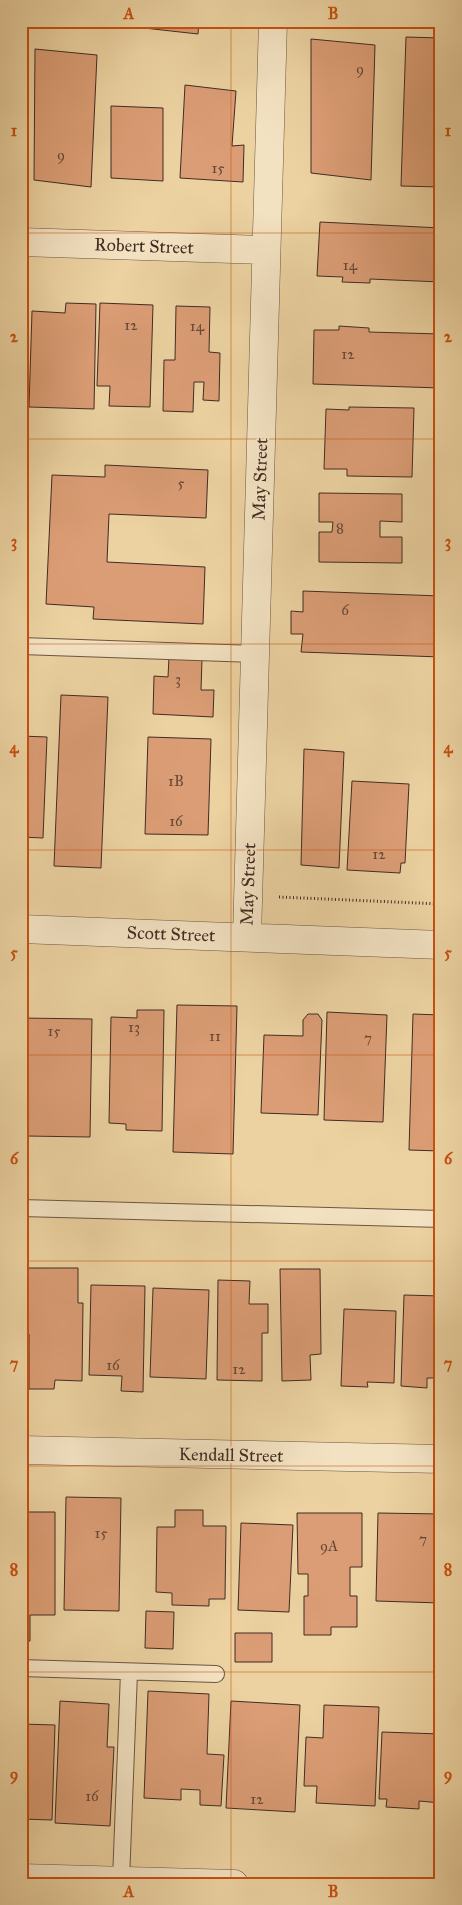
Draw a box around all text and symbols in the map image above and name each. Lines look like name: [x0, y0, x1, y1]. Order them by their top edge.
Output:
text: A: [123, 4, 135, 23]
text: B: [328, 4, 338, 23]
house number: 9: [356, 60, 364, 78]
text: 1: [11, 121, 18, 140]
text: 1: [445, 121, 452, 140]
house number: 9: [57, 146, 65, 164]
house number: 15: [212, 159, 224, 177]
street label: Robert Street: [94, 233, 195, 259]
house number: 14: [343, 256, 358, 274]
house number: 12: [124, 316, 138, 334]
house number: 14: [190, 317, 205, 335]
text: 2: [10, 327, 19, 346]
text: 2: [444, 327, 453, 346]
house number: 12: [341, 345, 355, 363]
street label: May Street: [248, 437, 272, 521]
house number: 5: [178, 474, 185, 492]
house number: 8: [336, 519, 344, 537]
text: 3: [11, 532, 17, 552]
text: 3: [445, 532, 451, 552]
house number: 6: [341, 601, 350, 619]
house number: 3: [175, 670, 181, 688]
text: 4: [10, 738, 20, 758]
text: 4: [444, 738, 454, 758]
house number: 1B: [168, 772, 184, 790]
house number: 16: [169, 812, 184, 830]
street label: May Street: [236, 842, 260, 926]
house number: 12: [372, 845, 386, 863]
street label: Scott Street: [126, 921, 216, 947]
text: 5: [10, 943, 18, 962]
text: 5: [444, 943, 452, 962]
house number: 13: [128, 1018, 140, 1036]
house number: 15: [48, 1022, 60, 1040]
house number: 11: [209, 1027, 221, 1045]
house number: 7: [364, 1029, 372, 1047]
text: 6: [10, 1149, 19, 1168]
text: 6: [444, 1149, 453, 1168]
text: 7: [10, 1354, 19, 1373]
text: 7: [444, 1354, 453, 1373]
house number: 16: [106, 1356, 121, 1374]
house number: 12: [232, 1360, 246, 1378]
street label: Kendall Street: [178, 1443, 284, 1467]
house number: 15: [95, 1524, 107, 1542]
house number: 7: [419, 1530, 427, 1548]
house number: 9A: [320, 1537, 338, 1555]
text: 8: [10, 1560, 18, 1579]
text: 8: [444, 1560, 452, 1579]
text: 9: [10, 1765, 18, 1785]
text: 9: [444, 1765, 452, 1785]
house number: 16: [85, 1787, 100, 1805]
house number: 12: [250, 1790, 264, 1808]
text: A: [123, 1882, 135, 1901]
text: B: [328, 1882, 338, 1901]

